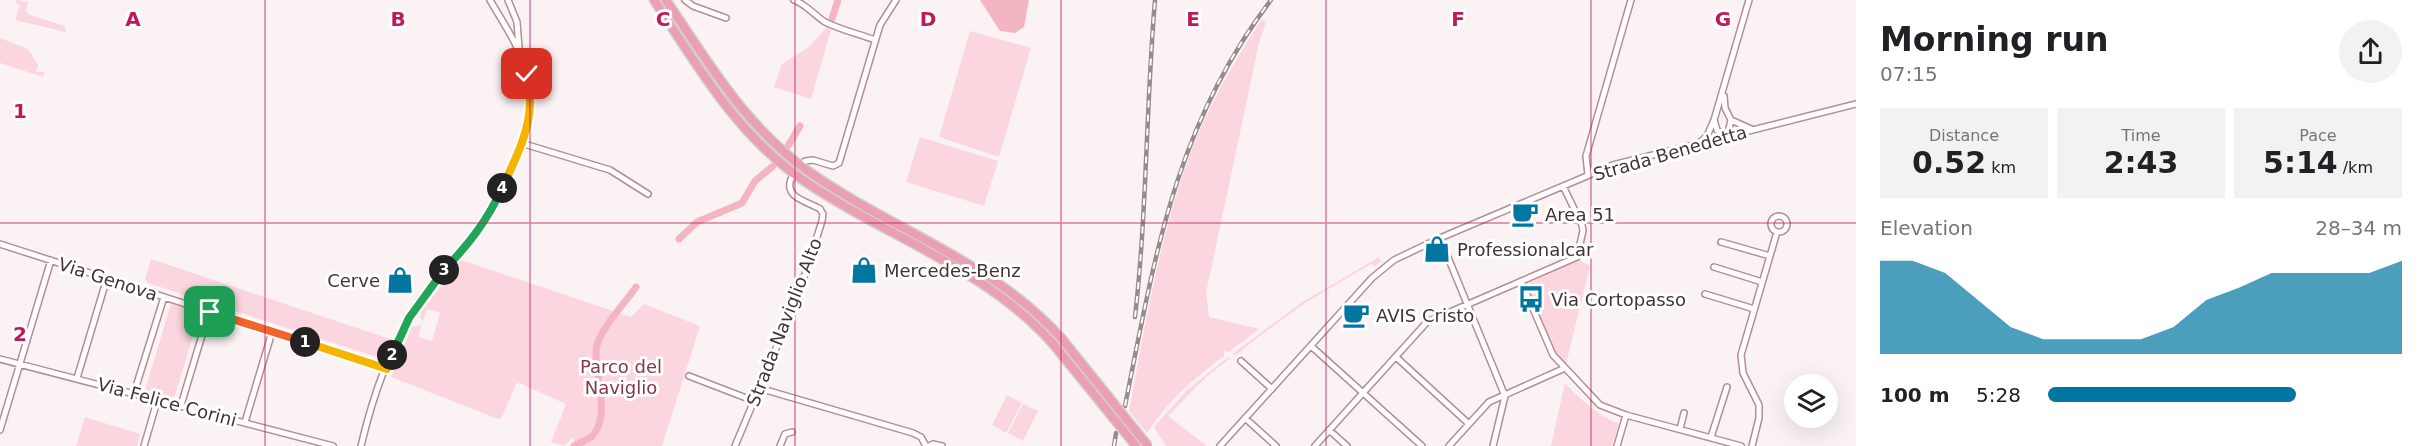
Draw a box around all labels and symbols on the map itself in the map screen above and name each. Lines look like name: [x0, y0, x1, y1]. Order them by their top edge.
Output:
text: A: [125, 7, 141, 31]
text: B: [390, 7, 406, 31]
text: C: [656, 7, 670, 31]
text: D: [920, 7, 936, 31]
text: E: [1186, 7, 1200, 31]
text: F: [1451, 7, 1465, 31]
text: G: [1715, 7, 1731, 31]
pin: [501, 48, 552, 99]
text: 1: [13, 99, 27, 123]
street label: Strada Benedetta: [1591, 121, 1749, 185]
pin: 4: [487, 173, 517, 203]
cafe icon: Area 51: [1510, 199, 1540, 229]
place label: Area 51: [1545, 204, 1615, 225]
shop icon: Professionalcar: [1422, 234, 1452, 264]
street label: Strada Naviglio Alto: [742, 235, 826, 409]
place label: Professionalcar: [1457, 239, 1594, 260]
street label: Via Genova: [56, 253, 160, 305]
pin: 3: [429, 255, 459, 285]
shop icon: Mercedes-Benz: [849, 255, 879, 285]
place label: Mercedes-Benz: [884, 260, 1021, 281]
shop icon: Cerve: [385, 265, 415, 295]
place label: Cerve: [327, 270, 380, 291]
bus stop icon: Via Cortopasso: [1516, 284, 1546, 314]
pin: [184, 286, 235, 337]
place label: Via Cortopasso: [1551, 289, 1686, 310]
cafe icon: AVIS Cristo: [1341, 300, 1371, 330]
place label: AVIS Cristo: [1376, 305, 1474, 326]
text: 2: [13, 322, 27, 346]
pin: 1: [290, 327, 320, 357]
pin: 2: [377, 340, 407, 370]
park label: Parco del Naviglio: [580, 356, 662, 398]
street label: Via Felice Corini: [95, 373, 239, 431]

